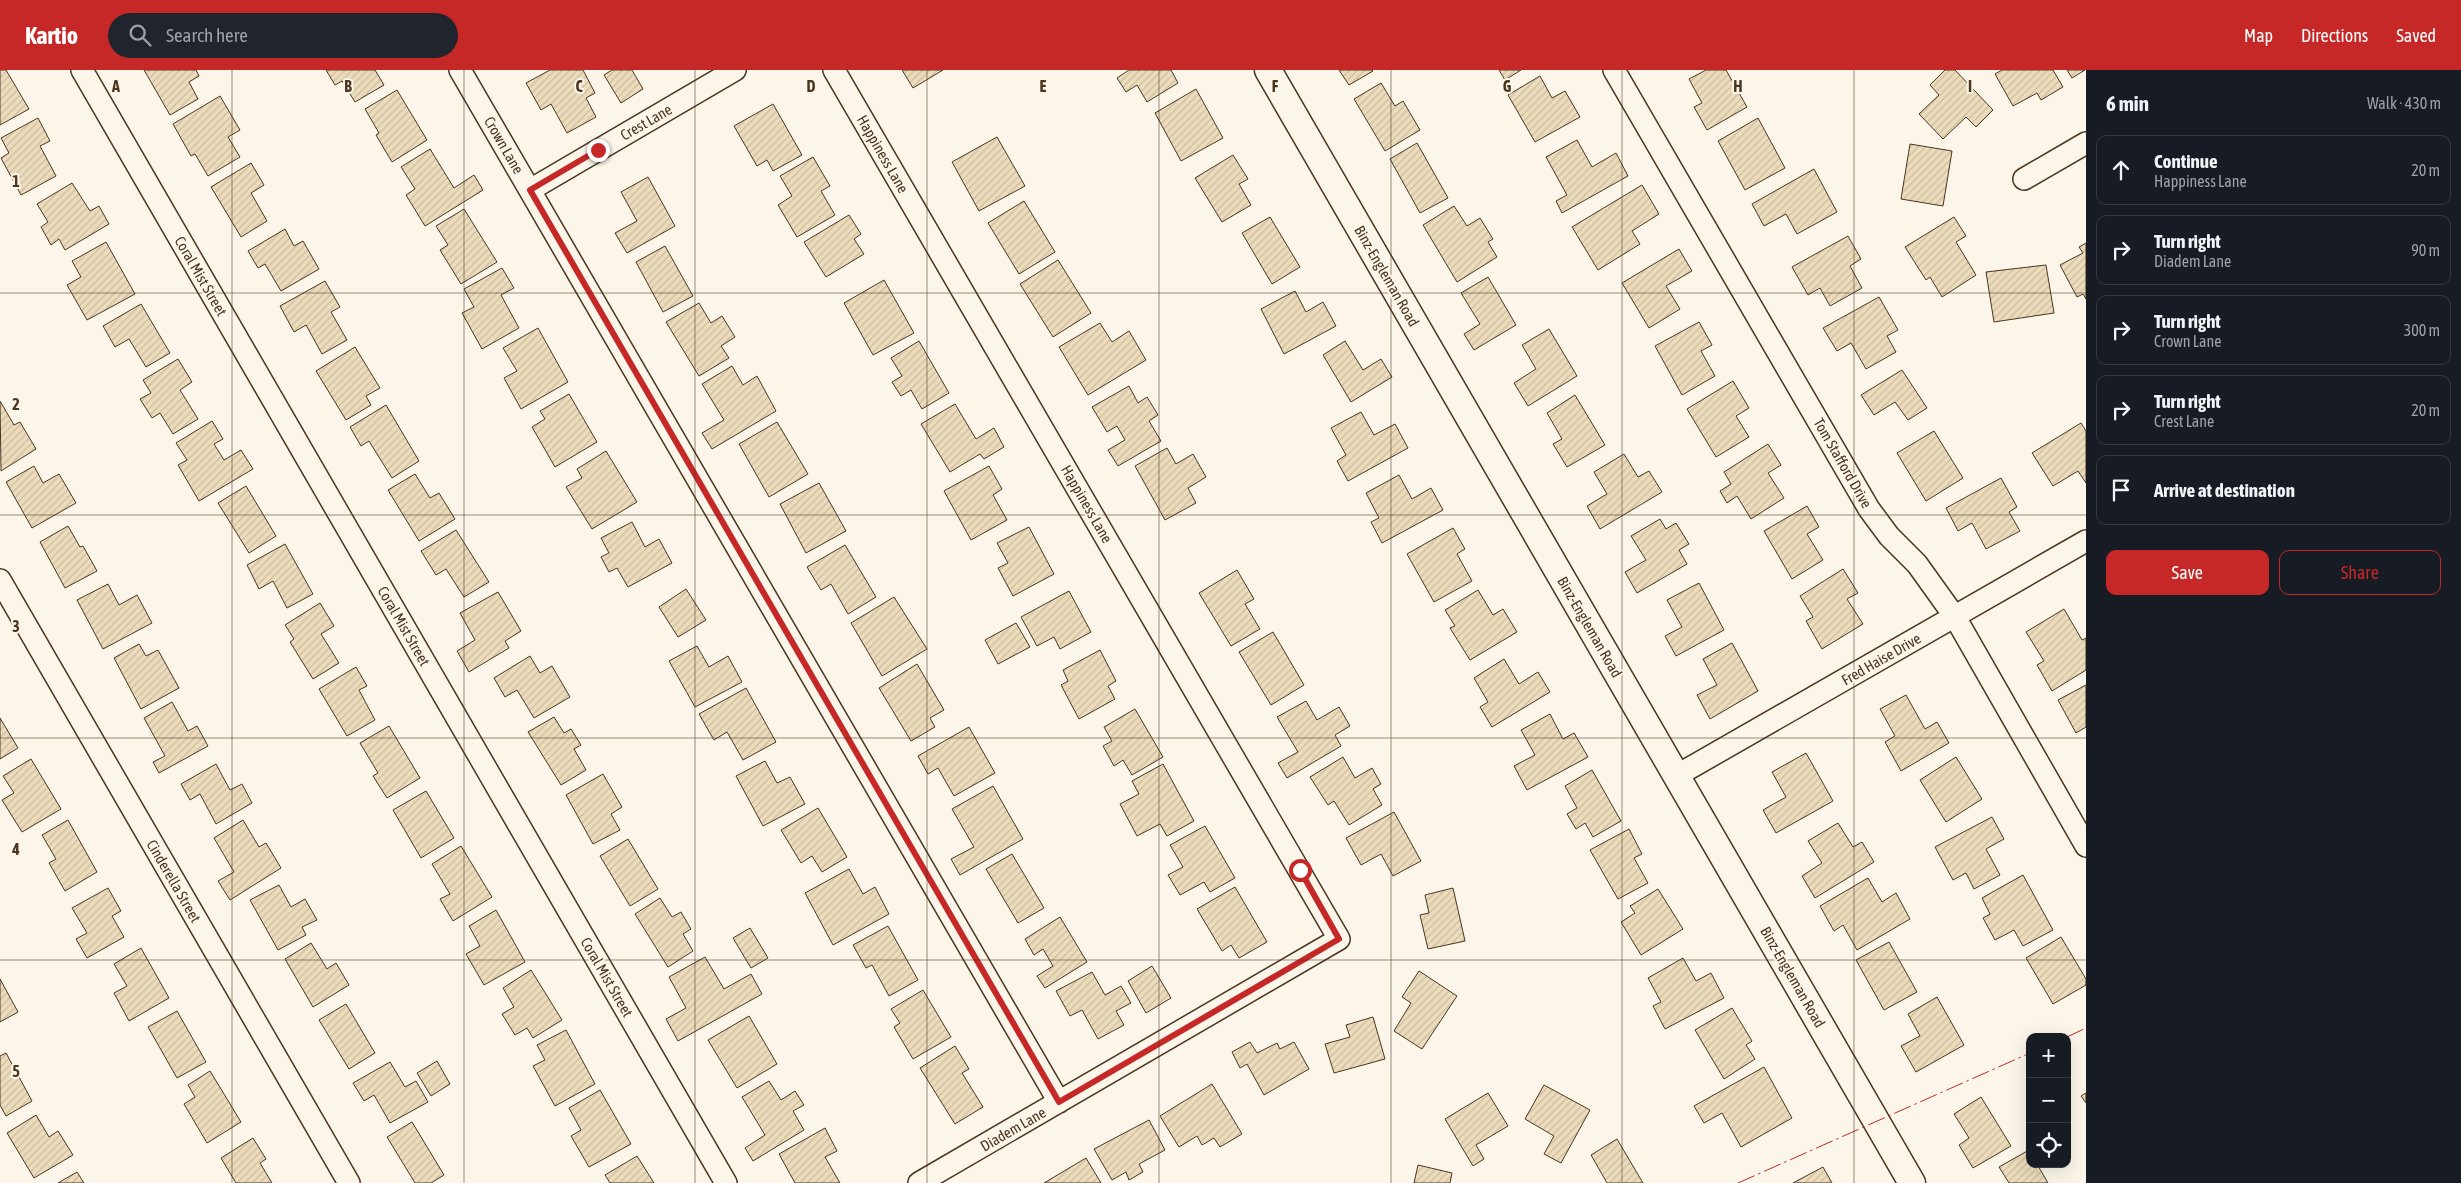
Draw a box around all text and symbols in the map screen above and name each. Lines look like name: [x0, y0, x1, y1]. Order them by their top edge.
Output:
search box: [108, 13, 458, 58]
icon: search: [126, 21, 154, 49]
text: Kartio: [25, 22, 78, 49]
text: Search here: [166, 24, 248, 46]
text: Map: [2244, 25, 2273, 46]
text: Directions: [2301, 25, 2368, 46]
text: Saved: [2396, 25, 2436, 46]
text: A: [111, 77, 120, 95]
text: B: [344, 77, 352, 95]
text: C: [575, 77, 583, 95]
text: D: [807, 77, 816, 95]
text: E: [1040, 77, 1047, 95]
text: F: [1272, 77, 1279, 95]
text: G: [1503, 77, 1512, 95]
text: H: [1733, 77, 1743, 95]
text: I: [1968, 77, 1972, 95]
text: 6 min: [2106, 91, 2149, 115]
text: Walk · 430 m: [2367, 94, 2441, 112]
street label: Crest Lane: [617, 100, 675, 143]
street label: Happiness Lane: [854, 112, 912, 196]
street label: Crown Lane: [481, 113, 527, 177]
route end: [587, 139, 610, 162]
text: Continue: [2154, 150, 2218, 172]
icon: ahead: [2107, 156, 2135, 184]
text: 20 m: [2411, 161, 2440, 179]
text: 1: [12, 172, 20, 190]
text: Happiness Lane: [2154, 172, 2247, 190]
street label: Binz-Engleman Road: [1351, 223, 1423, 329]
text: Turn right: [2154, 230, 2221, 252]
street label: Coral Mist Street: [171, 233, 231, 319]
icon: right: [2107, 236, 2135, 264]
text: 90 m: [2411, 241, 2440, 259]
text: Diadem Lane: [2154, 252, 2231, 270]
text: Turn right: [2154, 310, 2221, 332]
icon: right: [2107, 316, 2135, 344]
text: 300 m: [2404, 321, 2440, 339]
text: Crown Lane: [2154, 332, 2221, 350]
text: Turn right: [2154, 390, 2221, 412]
text: 2: [12, 395, 20, 413]
icon: right: [2107, 396, 2135, 424]
text: 20 m: [2411, 401, 2440, 419]
text: Crest Lane: [2154, 412, 2214, 430]
street label: Tom Stafford Drive: [1810, 415, 1876, 511]
street label: Happiness Lane: [1058, 462, 1116, 546]
icon: arrive: [2107, 476, 2135, 504]
text: Arrive at destination: [2154, 479, 2295, 501]
button: Save: [2106, 550, 2269, 595]
button: Share: [2279, 550, 2441, 595]
street label: Binz-Engleman Road: [1554, 574, 1626, 680]
street label: Coral Mist Street: [374, 583, 434, 669]
text: 3: [12, 617, 20, 635]
street label: Fred Haise Drive: [1838, 629, 1924, 688]
street label: Cinderella Street: [144, 837, 204, 925]
text: 4: [11, 840, 20, 858]
route start: [1289, 859, 1312, 882]
street label: Binz-Engleman Road: [1757, 924, 1829, 1030]
street label: Coral Mist Street: [577, 934, 637, 1020]
map controls: [2026, 1033, 2071, 1168]
button: +: [2026, 1033, 2071, 1078]
text: 5: [12, 1062, 20, 1080]
button: −: [2026, 1078, 2071, 1123]
street label: Diadem Lane: [977, 1103, 1049, 1154]
button: locate: [2026, 1123, 2071, 1168]

